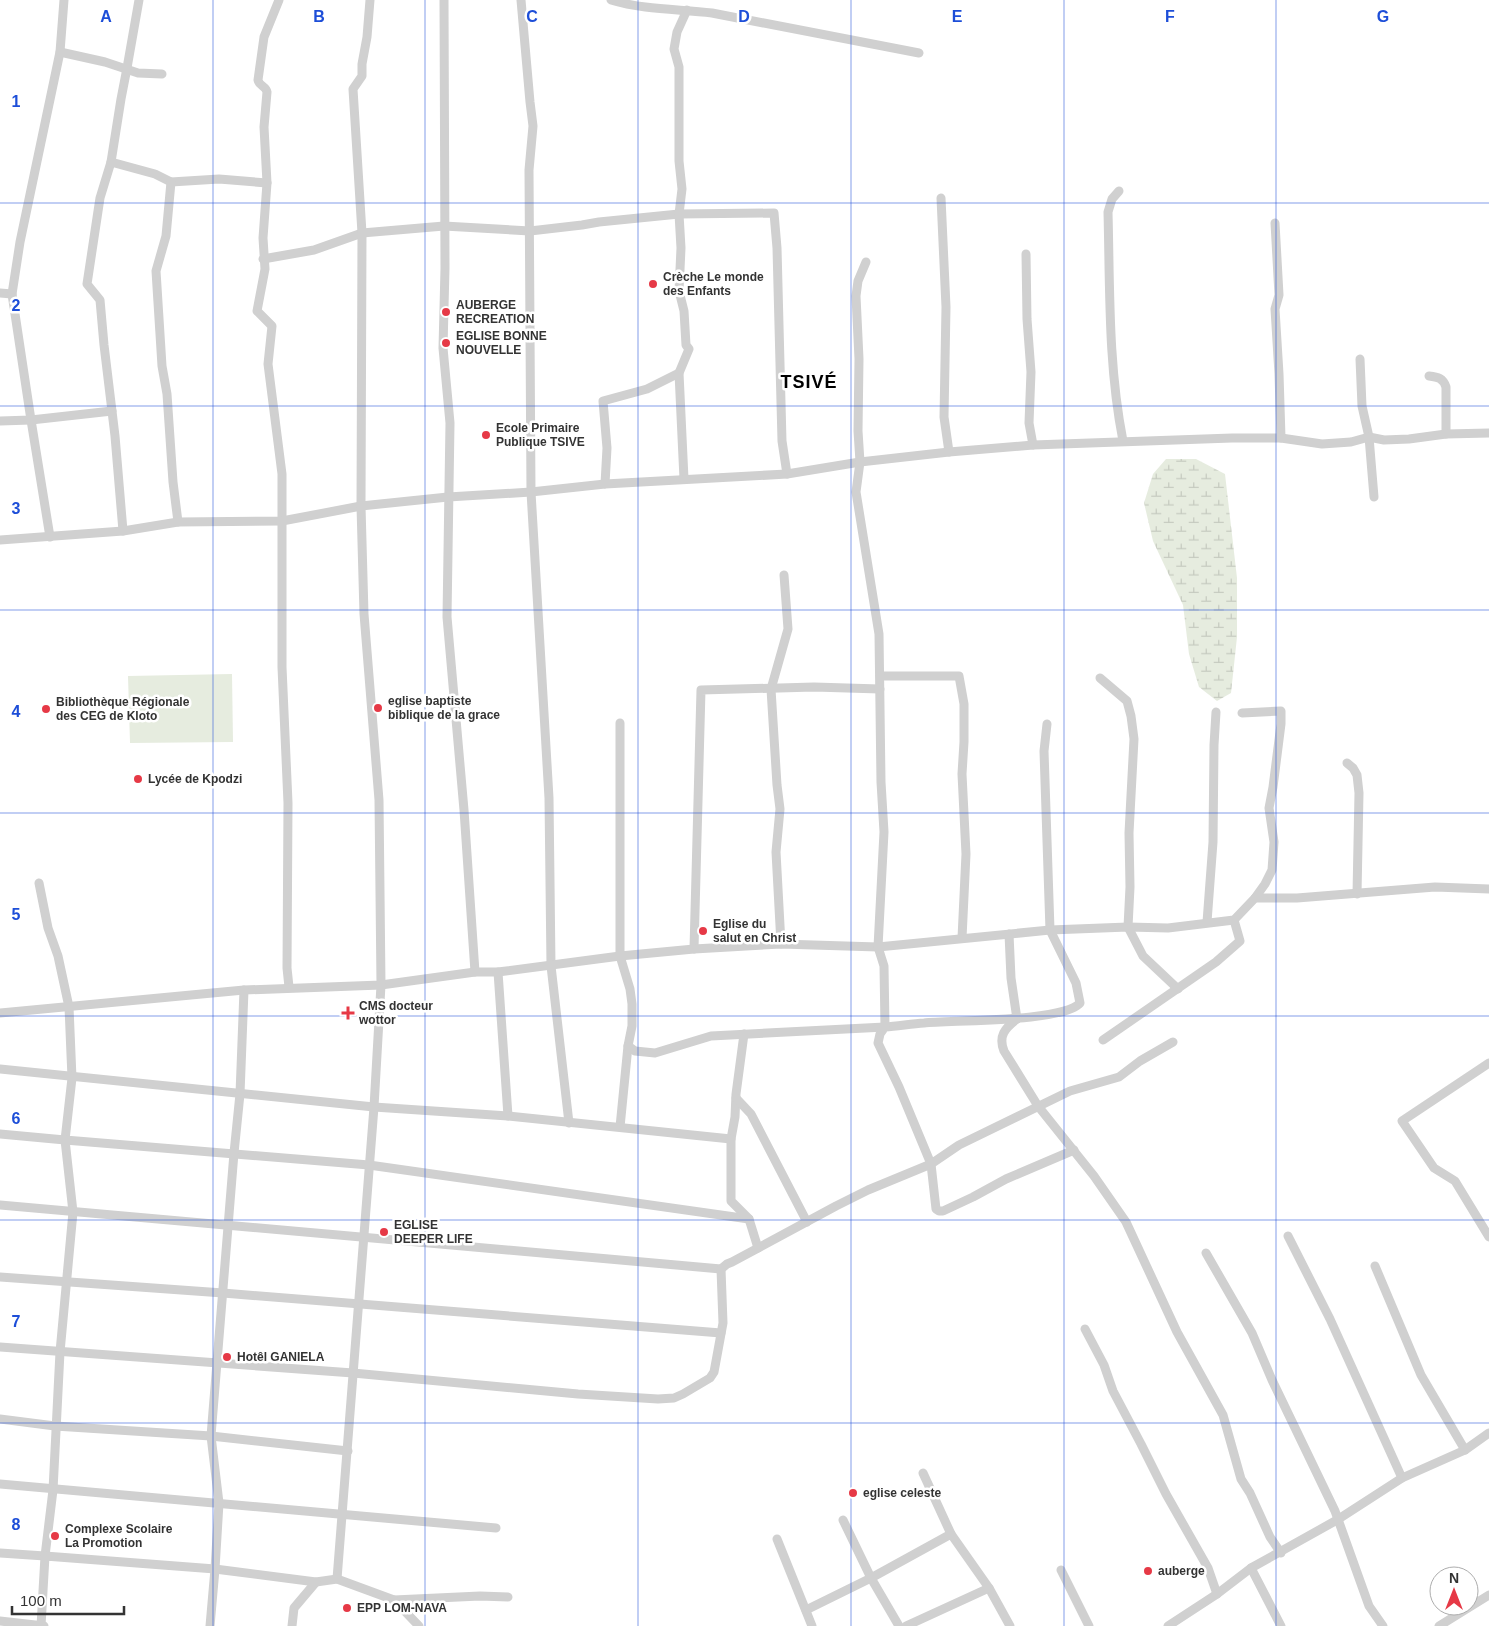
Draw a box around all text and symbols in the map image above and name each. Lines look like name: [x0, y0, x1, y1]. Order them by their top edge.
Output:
text: A: [100, 8, 112, 25]
text: B: [313, 8, 325, 25]
text: C: [526, 8, 538, 25]
text: D: [738, 8, 750, 25]
text: E: [952, 8, 963, 25]
text: F: [1165, 8, 1175, 25]
text: G: [1377, 8, 1389, 25]
text: 1: [12, 93, 21, 110]
place label: Crèche Le monde des Enfants: [663, 270, 764, 298]
marker: Crèche Le monde des Enfants: [647, 278, 659, 290]
text: 2: [12, 297, 21, 314]
place label: AUBERGE RECREATION: [456, 298, 534, 326]
marker: AUBERGE RECREATION: [440, 306, 452, 318]
place label: EGLISE BONNE NOUVELLE: [456, 329, 547, 357]
marker: EGLISE BONNE NOUVELLE: [440, 337, 452, 349]
district label: TSIVÉ: [780, 371, 838, 392]
place label: Ecole Primaire Publique TSIVE: [496, 421, 585, 449]
marker: Ecole Primaire Publique TSIVE: [480, 429, 492, 441]
text: 3: [12, 500, 21, 517]
place label: eglise baptiste biblique de la grace: [388, 694, 500, 722]
place label: Bibliothèque Régionale des CEG de Kloto: [56, 695, 190, 723]
marker: eglise baptiste biblique de la grace: [372, 702, 384, 714]
text: 4: [12, 703, 21, 720]
marker: Bibliothèque Régionale des CEG de Kloto: [40, 703, 52, 715]
place label: Lycée de Kpodzi: [148, 772, 242, 786]
marker: Lycée de Kpodzi: [132, 773, 144, 785]
text: 5: [12, 906, 21, 923]
place label: Eglise du salut en Christ: [713, 917, 796, 945]
marker: Eglise du salut en Christ: [697, 925, 709, 937]
place label: CMS docteur wottor: [358, 999, 433, 1027]
marker: CMS docteur wottor: [341, 1006, 355, 1020]
text: 6: [12, 1110, 21, 1127]
place label: EGLISE DEEPER LIFE: [394, 1218, 473, 1246]
marker: EGLISE DEEPER LIFE: [378, 1226, 390, 1238]
text: 7: [12, 1313, 21, 1330]
place label: Hotêl GANIELA: [237, 1350, 325, 1364]
marker: Hotêl GANIELA: [221, 1351, 233, 1363]
place label: eglise celeste: [863, 1486, 941, 1500]
marker: eglise celeste: [847, 1487, 859, 1499]
text: 8: [12, 1516, 21, 1533]
place label: Complexe Scolaire La Promotion: [65, 1522, 173, 1550]
marker: Complexe Scolaire La Promotion: [49, 1530, 61, 1542]
place label: auberge: [1158, 1564, 1205, 1578]
marker: auberge: [1142, 1565, 1154, 1577]
north arrow: [1429, 1566, 1479, 1616]
text: N: [1449, 1570, 1459, 1586]
scale bar: [12, 1584, 125, 1616]
text: 100 m: [20, 1592, 62, 1609]
place label: EPP LOM-NAVA: [357, 1601, 447, 1615]
marker: EPP LOM-NAVA: [341, 1602, 353, 1614]

